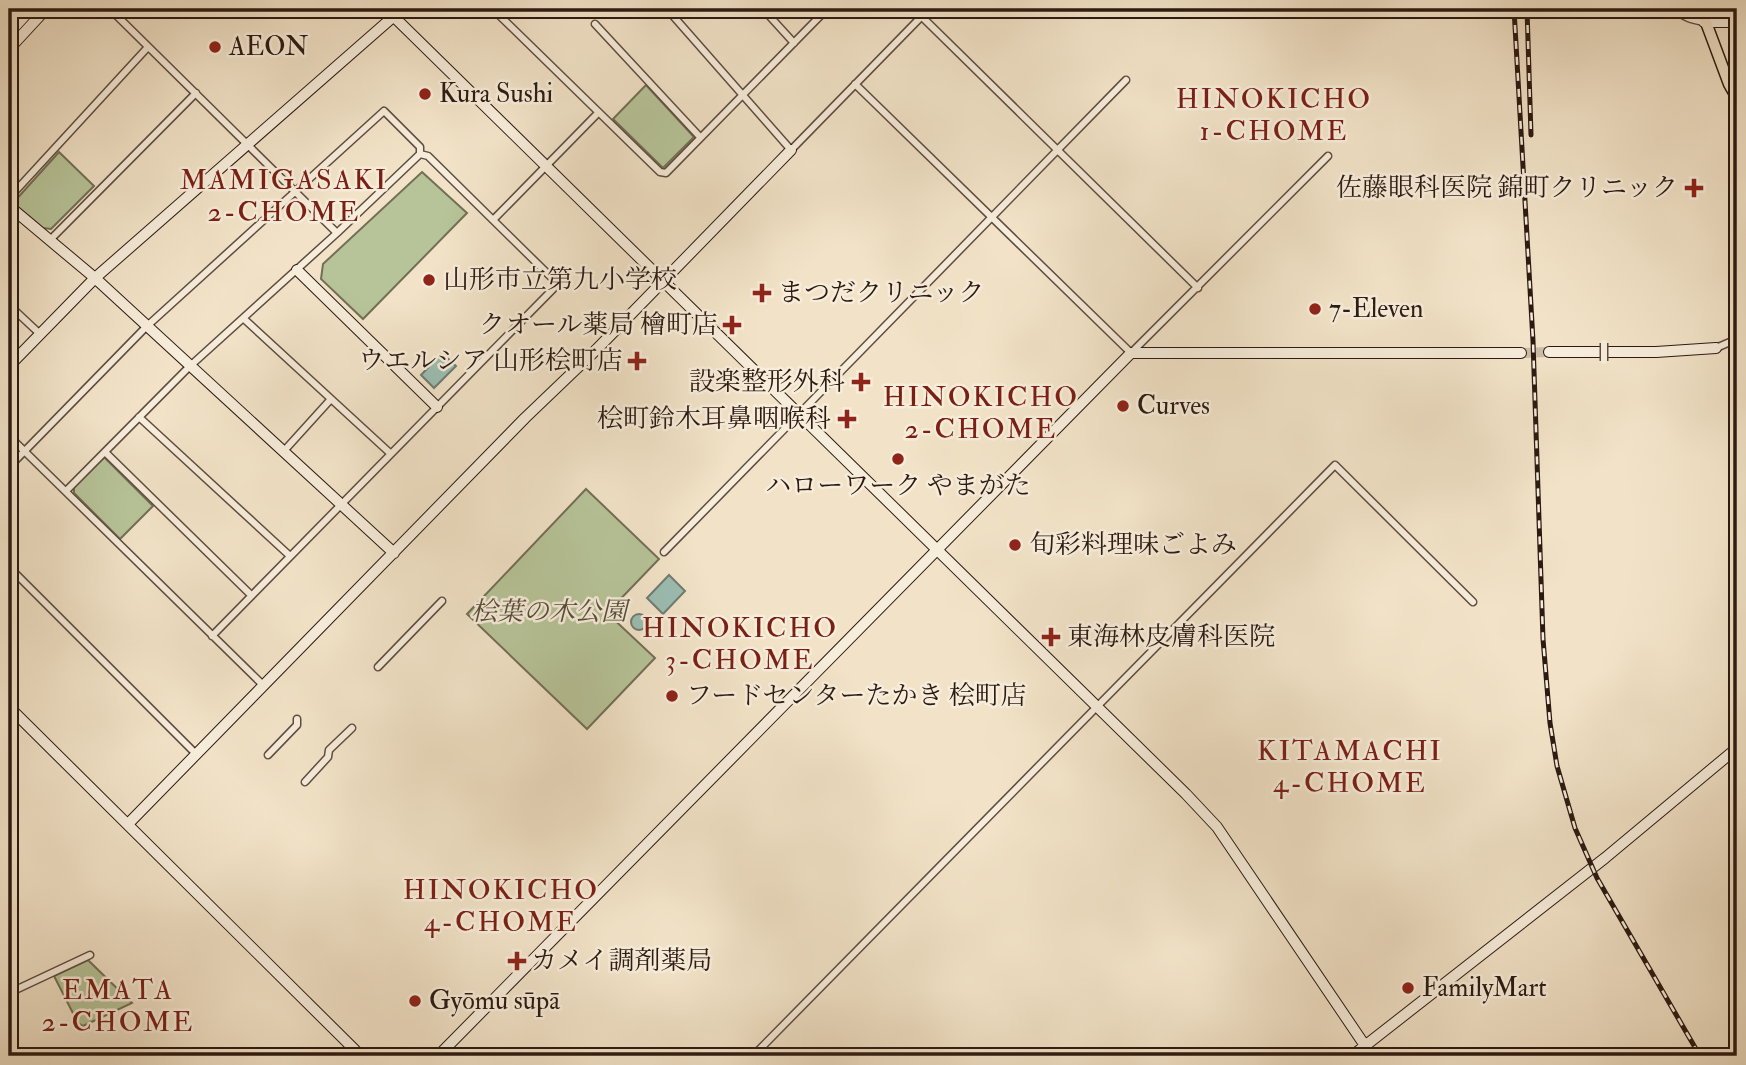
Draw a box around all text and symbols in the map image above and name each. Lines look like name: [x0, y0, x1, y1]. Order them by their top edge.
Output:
place label: AEON: [228, 31, 309, 63]
marker: AEON: [207, 39, 223, 55]
place label: Kura Sushi: [439, 78, 553, 110]
district label: HINOKICHO 1-CHOME: [1176, 82, 1372, 149]
marker: Kura Sushi: [417, 86, 433, 102]
district label: MAMIGASAKI 2-CHOME: [180, 163, 388, 230]
place label: 佐藤眼科医院 錦町クリニック: [1336, 172, 1678, 204]
marker: 佐藤眼科医院 錦町クリニック: [1684, 178, 1704, 198]
place label: 山形市立第九小学校: [443, 264, 677, 296]
marker: 山形市立第九小学校: [421, 272, 437, 288]
place label: まつだクリニック: [778, 277, 984, 309]
marker: まつだクリニック: [752, 283, 772, 303]
place label: 7-Eleven: [1329, 293, 1423, 325]
marker: 7-Eleven: [1307, 301, 1323, 317]
place label: クオール薬局 檜町店: [479, 309, 718, 341]
marker: クオール薬局 檜町店: [724, 317, 740, 333]
place label: ウエルシア 山形桧町店: [358, 345, 623, 377]
marker: ウエルシア 山形桧町店: [629, 353, 645, 369]
place label: 設楽整形外科: [689, 366, 845, 398]
marker: 設楽整形外科: [851, 372, 871, 392]
district label: HINOKICHO 2-CHOME: [883, 380, 1079, 447]
place label: Curves: [1137, 390, 1210, 422]
marker: Curves: [1115, 398, 1131, 414]
place label: 桧町鈴木耳鼻咽喉科: [597, 403, 831, 435]
marker: 桧町鈴木耳鼻咽喉科: [837, 409, 857, 429]
marker: ハローワーク やまがた: [890, 451, 906, 467]
place label: ハローワーク やまがた: [765, 470, 1031, 502]
place label: 旬彩料理味ごよみ: [1029, 529, 1237, 561]
marker: 旬彩料理味ごよみ: [1007, 537, 1023, 553]
park label: 桧葉の木公園: [471, 596, 631, 628]
district label: HINOKICHO 3-CHOME: [642, 611, 838, 678]
place label: 東海林皮膚科医院: [1067, 621, 1275, 653]
marker: 東海林皮膚科医院: [1041, 627, 1061, 647]
place label: フードセンターたかき 桧町店: [686, 680, 1027, 712]
marker: フードセンターたかき 桧町店: [664, 688, 680, 704]
district label: KITAMACHI 4-CHOME: [1257, 734, 1443, 801]
district label: HINOKICHO 4-CHOME: [403, 873, 599, 940]
place label: カメイ調剤薬局: [531, 945, 712, 977]
marker: カメイ調剤薬局: [509, 953, 525, 969]
place label: FamilyMart: [1422, 972, 1547, 1004]
district label: EMATA 2-CHOME: [41, 973, 195, 1040]
marker: FamilyMart: [1400, 980, 1416, 996]
place label: Gyōmu sūpā: [429, 985, 560, 1018]
marker: Gyōmu sūpā: [407, 993, 423, 1009]

